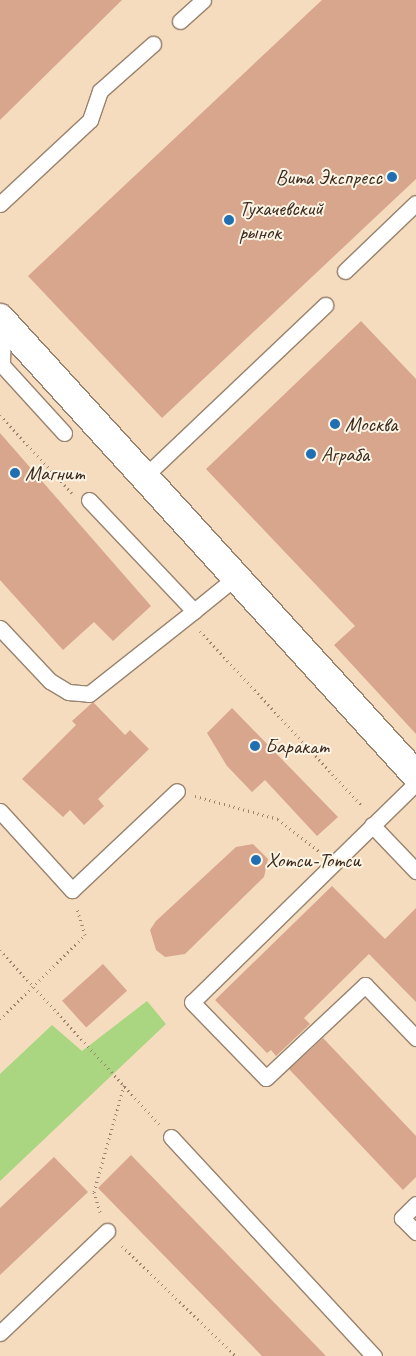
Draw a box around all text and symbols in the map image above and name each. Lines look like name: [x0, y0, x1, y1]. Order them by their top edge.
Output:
place label: Вита Экспресс: [276, 164, 382, 190]
marker: Вита Экспресс: [386, 171, 398, 183]
place label: Тухачевский рынок: [239, 195, 323, 245]
marker: Тухачевский рынок: [223, 214, 235, 226]
place label: Москва: [345, 411, 397, 437]
marker: Москва: [329, 418, 341, 430]
place label: Аграба: [321, 441, 369, 467]
marker: Аграба: [305, 448, 317, 460]
place label: Магнит: [25, 460, 85, 486]
marker: Магнит: [9, 467, 21, 479]
place label: Баракат: [265, 733, 329, 759]
marker: Баракат: [249, 740, 261, 752]
place label: Хотси-Тотси: [266, 847, 361, 873]
marker: Хотси-Тотси: [250, 854, 262, 866]

